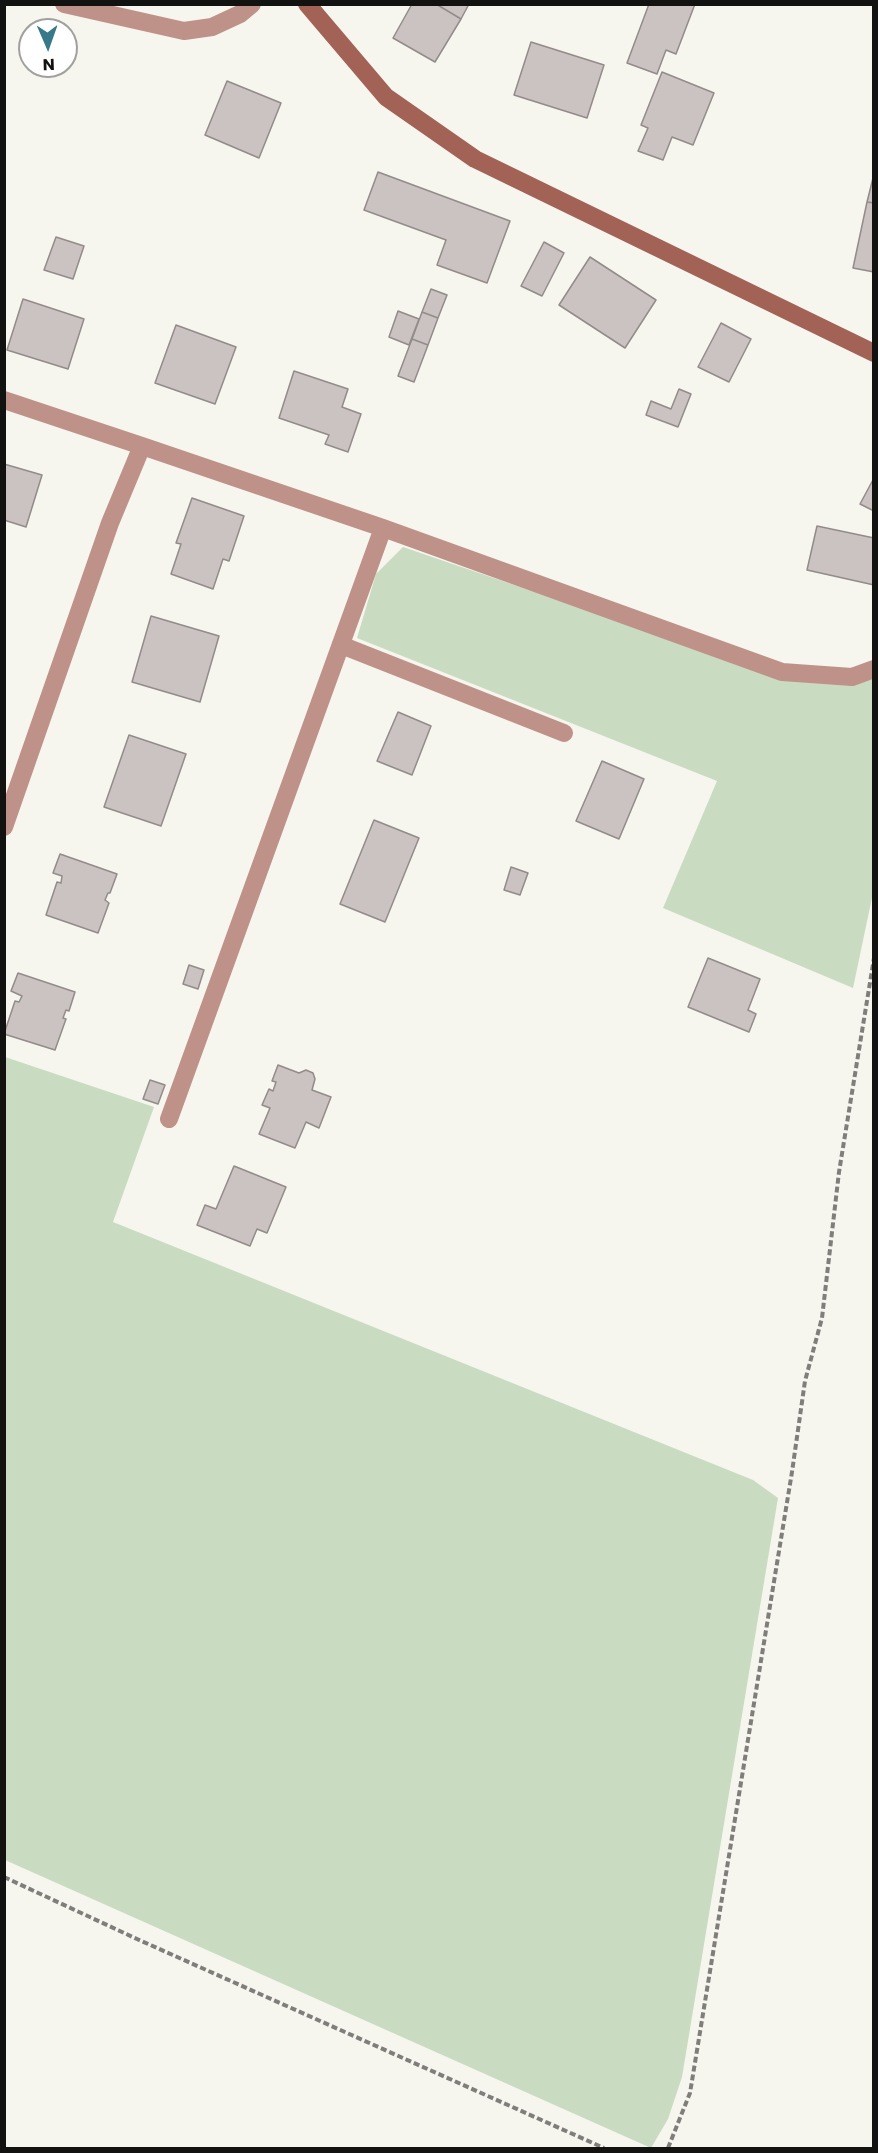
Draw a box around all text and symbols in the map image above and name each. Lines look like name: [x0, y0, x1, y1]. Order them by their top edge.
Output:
north arrow: [18, 18, 78, 78]
text: N: [42, 53, 55, 76]

